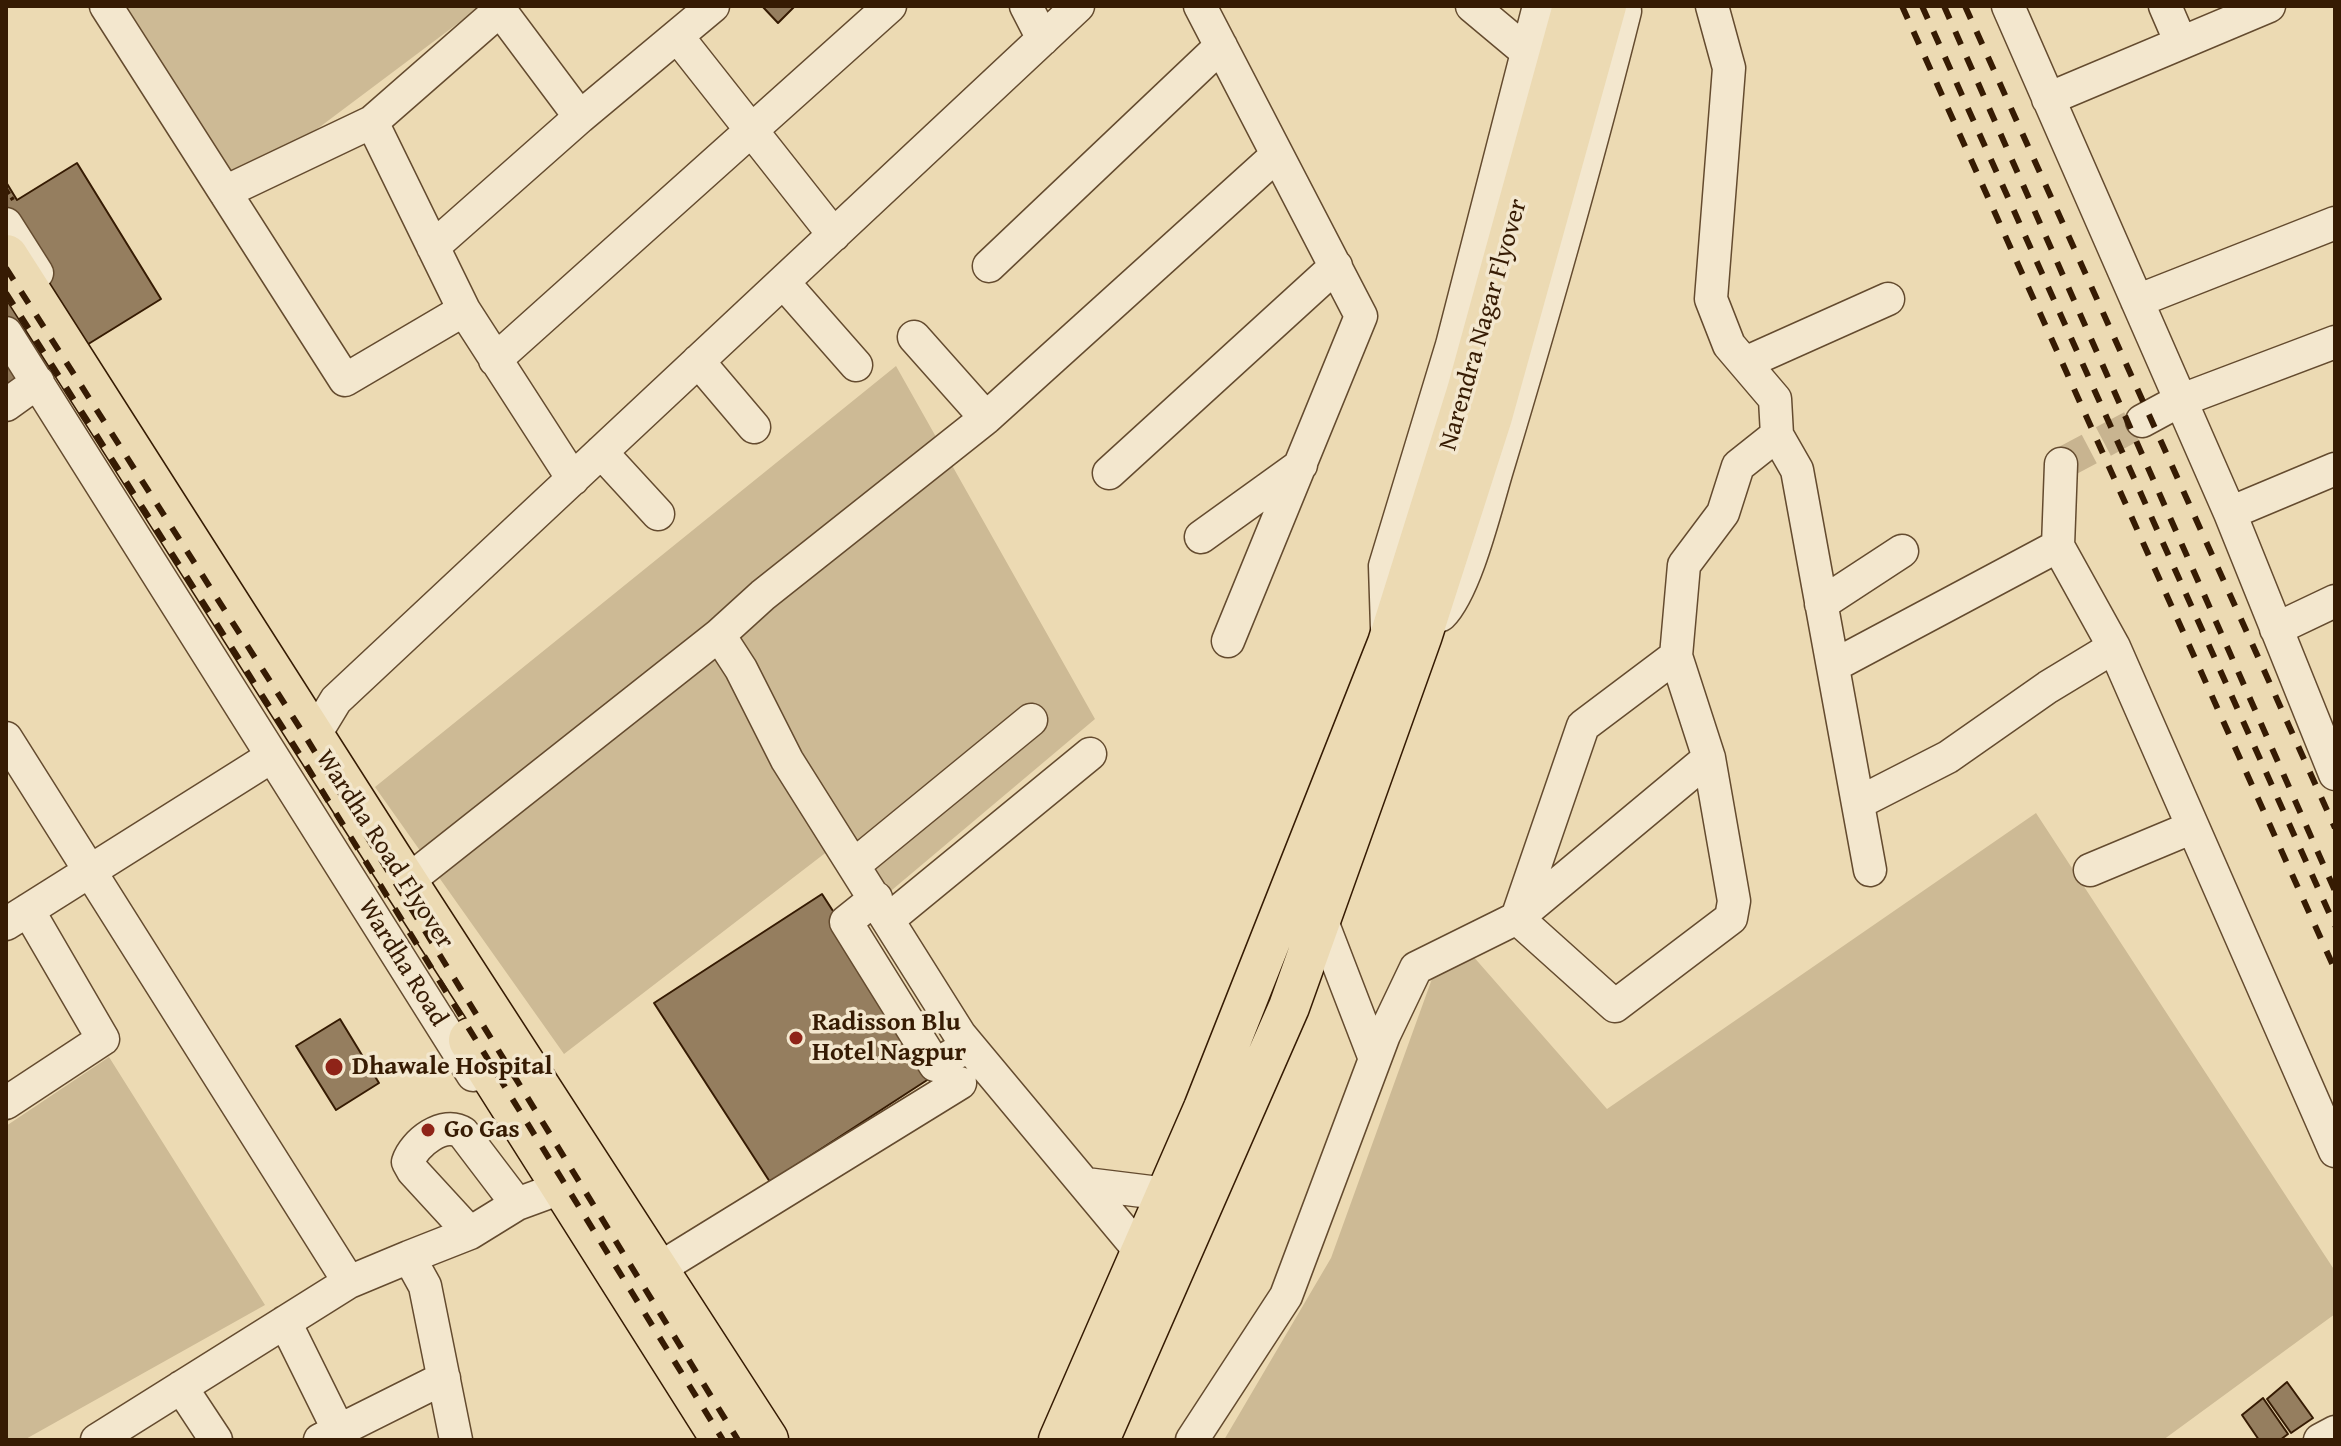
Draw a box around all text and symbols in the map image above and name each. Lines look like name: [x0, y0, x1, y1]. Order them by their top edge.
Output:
street label: Narendra Nagar Flyover: [1433, 196, 1535, 454]
street label: Wardha Road Flyover: [308, 745, 460, 955]
street label: Wardha Road: [350, 893, 454, 1033]
place label: Radisson Blu Hotel Nagpur: [812, 1007, 966, 1068]
marker: Radisson Blu Hotel Nagpur: [787, 1029, 805, 1047]
place label: Dhawale Hospital: [352, 1051, 553, 1083]
marker: Dhawale Hospital: [323, 1056, 345, 1078]
place label: Go Gas: [444, 1114, 520, 1146]
marker: Go Gas: [419, 1121, 437, 1139]

